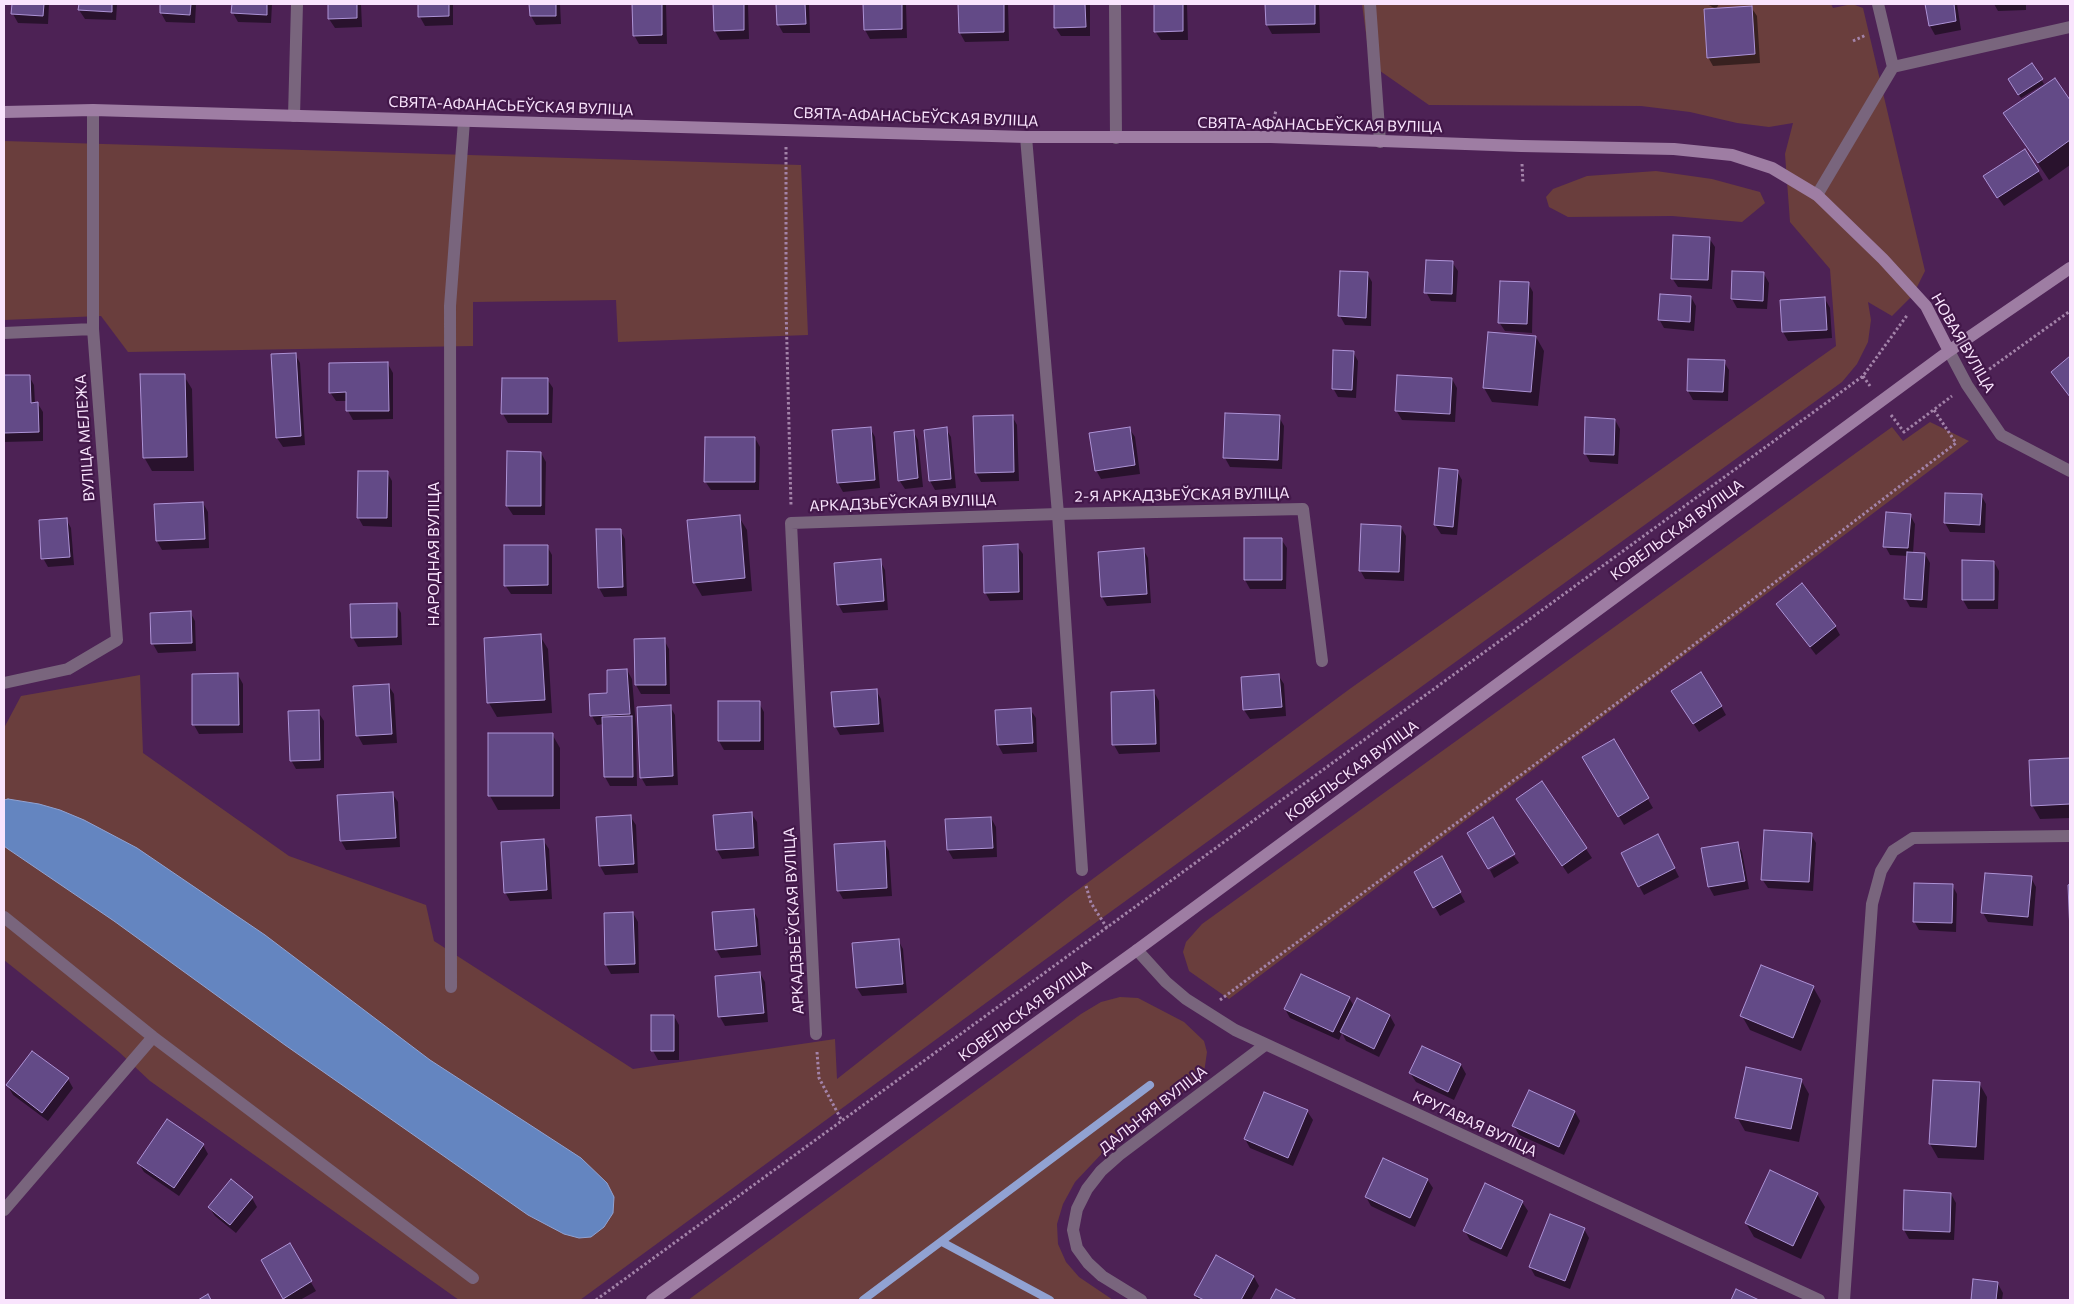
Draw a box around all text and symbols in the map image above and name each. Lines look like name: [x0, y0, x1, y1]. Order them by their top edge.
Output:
street label: СВЯТА-АФАНАСЬЕЎСКАЯ ВУЛІЦА: [388, 93, 634, 119]
street label: СВЯТА-АФАНАСЬЕЎСКАЯ ВУЛІЦА: [793, 104, 1039, 130]
street label: СВЯТА-АФАНАСЬЕЎСКАЯ ВУЛІЦА: [1197, 114, 1443, 136]
street label: НОВАЯ ВУЛІЦА: [1927, 290, 1999, 396]
street label: ВУЛІЦА МЕЛЕЖА: [72, 374, 98, 502]
street label: КОВЕЛЬСКАЯ ВУЛІЦА: [1607, 476, 1747, 584]
street label: НАРОДНАЯ ВУЛІЦА: [425, 482, 443, 626]
street label: 2-Я АРКАДЗЬЕЎСКАЯ ВУЛІЦА: [1074, 484, 1290, 506]
street label: АРКАДЗЬЕЎСКАЯ ВУЛІЦА: [809, 491, 997, 515]
street label: КОВЕЛЬСКАЯ ВУЛІЦА: [1282, 717, 1422, 825]
street label: АРКАДЗЬЕЎСКАЯ ВУЛІЦА: [780, 827, 808, 1015]
street label: КОВЕЛЬСКАЯ ВУЛІЦА: [955, 957, 1095, 1065]
street label: ДАЛЬНЯЯ ВУЛІЦА: [1095, 1062, 1211, 1158]
street label: КРУГАВАЯ ВУЛІЦА: [1410, 1087, 1540, 1161]

